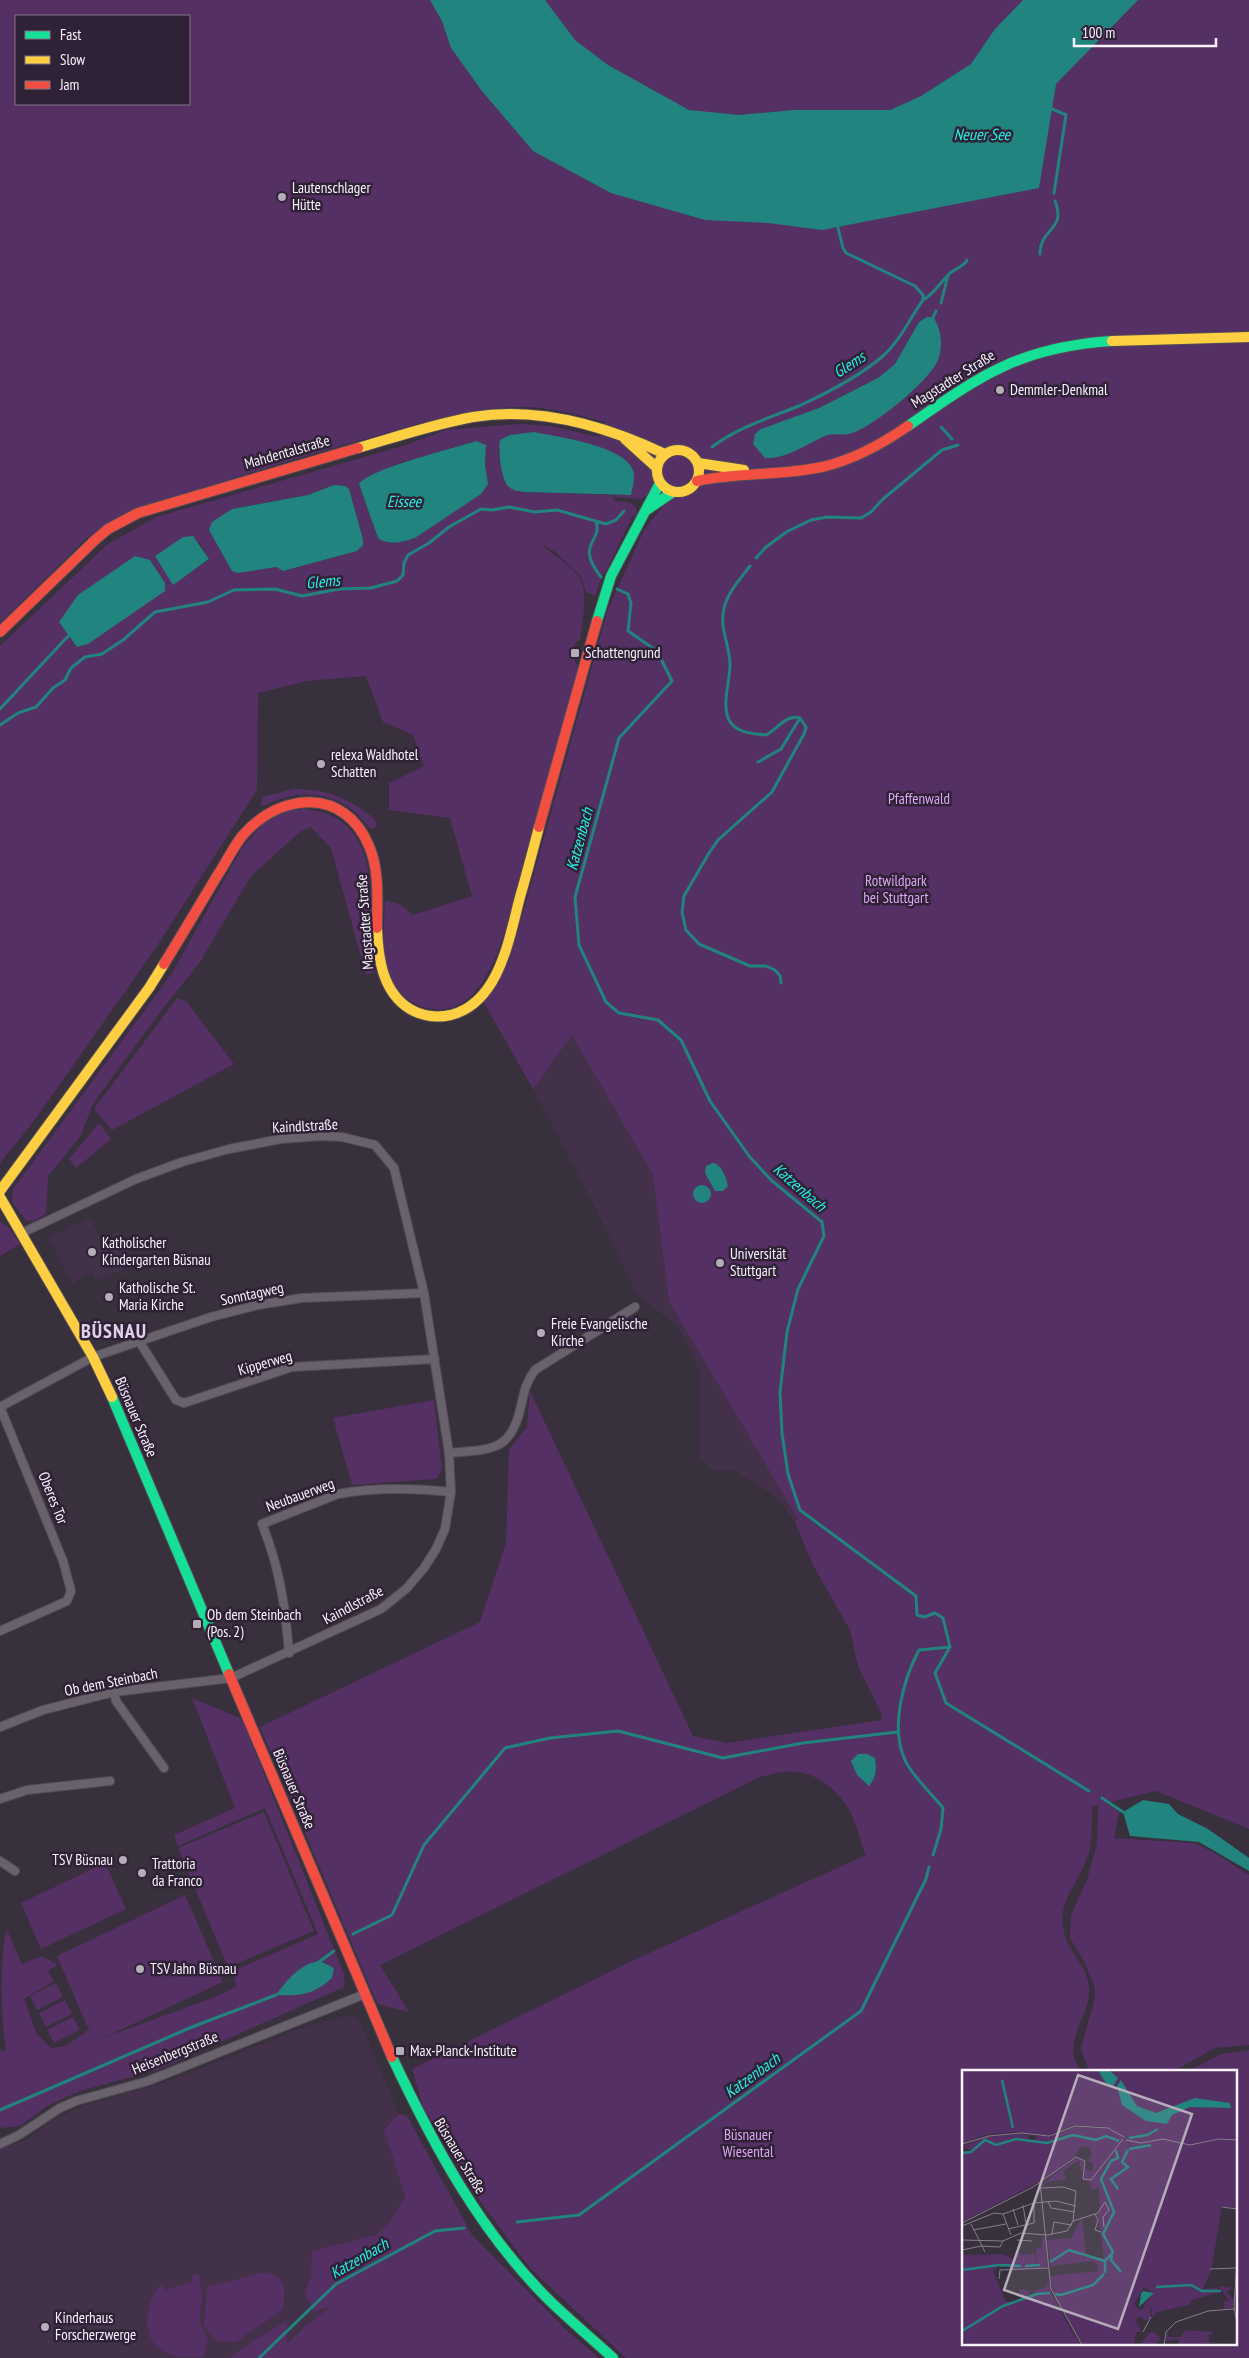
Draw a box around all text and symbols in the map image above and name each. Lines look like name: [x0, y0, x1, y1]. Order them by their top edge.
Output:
legend: [15, 15, 190, 105]
scale bar: [1074, 15, 1216, 47]
text: 100 m: [1082, 23, 1115, 42]
text: Fast: [60, 25, 81, 44]
text: Slow: [60, 50, 85, 69]
text: Jam: [59, 75, 79, 94]
water label: Neuer See: [954, 124, 1012, 144]
place label: Lautenschlager Hütte: [292, 178, 371, 214]
marker: Lautenschlager Hütte: [276, 191, 288, 203]
water label: Glems: [829, 345, 870, 382]
street label: Magstadter Straße: [907, 345, 998, 412]
place label: Demmler-Denkmal: [1010, 380, 1108, 399]
marker: Demmler-Denkmal: [994, 384, 1006, 396]
street label: Mahdentalstraße: [242, 430, 332, 473]
water label: Eissee: [387, 491, 423, 511]
water label: Glems: [305, 569, 342, 592]
place label: Schattengrund: [585, 643, 660, 662]
marker: Schattengrund: [569, 647, 581, 659]
place label: relexa Waldhotel Schatten: [331, 745, 419, 781]
marker: relexa Waldhotel Schatten: [315, 758, 327, 770]
park label: Pfaffenwald: [888, 789, 950, 808]
water label: Katzenbach: [561, 805, 597, 872]
park label: Rotwildpark bei Stuttgart: [863, 871, 929, 907]
street label: Magstadter Straße: [352, 874, 377, 970]
street label: Kaindlstraße: [272, 1114, 338, 1137]
water label: Katzenbach: [769, 1159, 831, 1216]
place label: Katholischer Kindergarten Büsnau: [102, 1233, 211, 1269]
place label: Universität Stuttgart: [730, 1244, 786, 1280]
marker: Katholischer Kindergarten Büsnau: [86, 1246, 98, 1258]
marker: Universität Stuttgart: [714, 1257, 726, 1269]
place label: Katholische St. Maria Kirche: [119, 1278, 196, 1314]
street label: Sonntagweg: [219, 1278, 285, 1309]
marker: Katholische St. Maria Kirche: [103, 1291, 115, 1303]
place label: Freie Evangelische Kirche: [551, 1314, 648, 1350]
district label: BÜSNAU: [81, 1318, 147, 1344]
marker: Freie Evangelische Kirche: [535, 1327, 547, 1339]
street label: Kipperweg: [236, 1346, 294, 1379]
street label: Büsnauer Straße: [111, 1374, 162, 1460]
street label: Oberes Tor: [34, 1469, 73, 1528]
street label: Neubauerweg: [263, 1473, 337, 1516]
street label: Kaindlstraße: [319, 1581, 386, 1628]
place label: Ob dem Steinbach (Pos. 2): [207, 1605, 301, 1641]
marker: Ob dem Steinbach (Pos. 2): [191, 1618, 203, 1630]
street label: Ob dem Steinbach: [63, 1663, 159, 1700]
street label: Büsnauer Straße: [269, 1746, 320, 1832]
place label: TSV Büsnau: [52, 1850, 113, 1869]
marker: TSV Büsnau: [117, 1854, 129, 1866]
place label: Trattoria da Franco: [152, 1854, 202, 1890]
marker: Trattoria da Franco: [136, 1867, 148, 1879]
place label: TSV Jahn Büsnau: [150, 1959, 237, 1978]
marker: TSV Jahn Büsnau: [134, 1963, 146, 1975]
street label: Heisenbergstraße: [129, 2027, 221, 2078]
place label: Max-Planck-Institute: [410, 2041, 517, 2060]
marker: Max-Planck-Institute: [394, 2045, 406, 2057]
water label: Katzenbach: [720, 2048, 784, 2102]
inset map: [962, 2070, 1236, 2346]
street label: Büsnauer Straße: [430, 2114, 491, 2197]
park label: Büsnauer Wiesental: [722, 2125, 774, 2161]
water label: Katzenbach: [326, 2233, 392, 2283]
place label: Kinderhaus Forscherzwerge: [55, 2308, 136, 2344]
marker: Kinderhaus Forscherzwerge: [39, 2321, 51, 2333]

